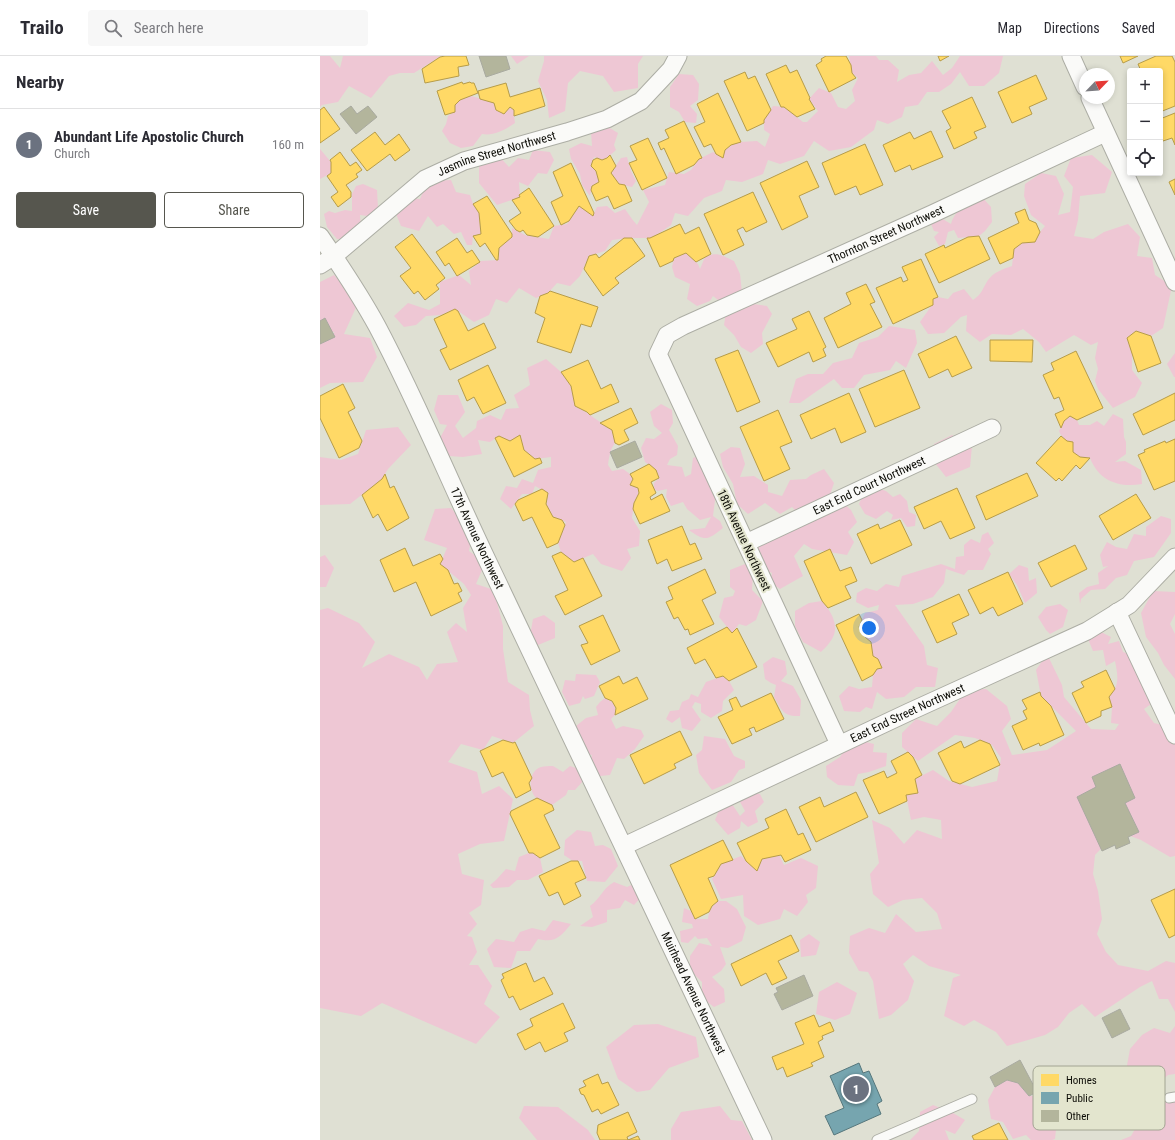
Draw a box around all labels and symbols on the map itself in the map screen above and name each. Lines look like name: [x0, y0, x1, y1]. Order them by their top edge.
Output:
north arrow: [1079, 68, 1115, 104]
street label: Jasmine Street Northwest: [435, 128, 558, 179]
street label: Thornton Street Northwest: [826, 202, 947, 267]
street label: East End Court Northwest: [811, 453, 928, 518]
street label: 17th Avenue Northwest: [447, 485, 507, 591]
street label: 18th Avenue Northwest: [714, 487, 774, 593]
your location: [859, 618, 879, 638]
street label: East End Street Northwest: [848, 681, 967, 746]
street label: Muirhead Avenue Northwest: [658, 930, 729, 1057]
legend: [1033, 1066, 1165, 1130]
pin: 1: [843, 1074, 869, 1104]
text: Homes: [1066, 1074, 1097, 1087]
text: Public: [1066, 1092, 1093, 1105]
text: Other: [1066, 1110, 1090, 1123]

